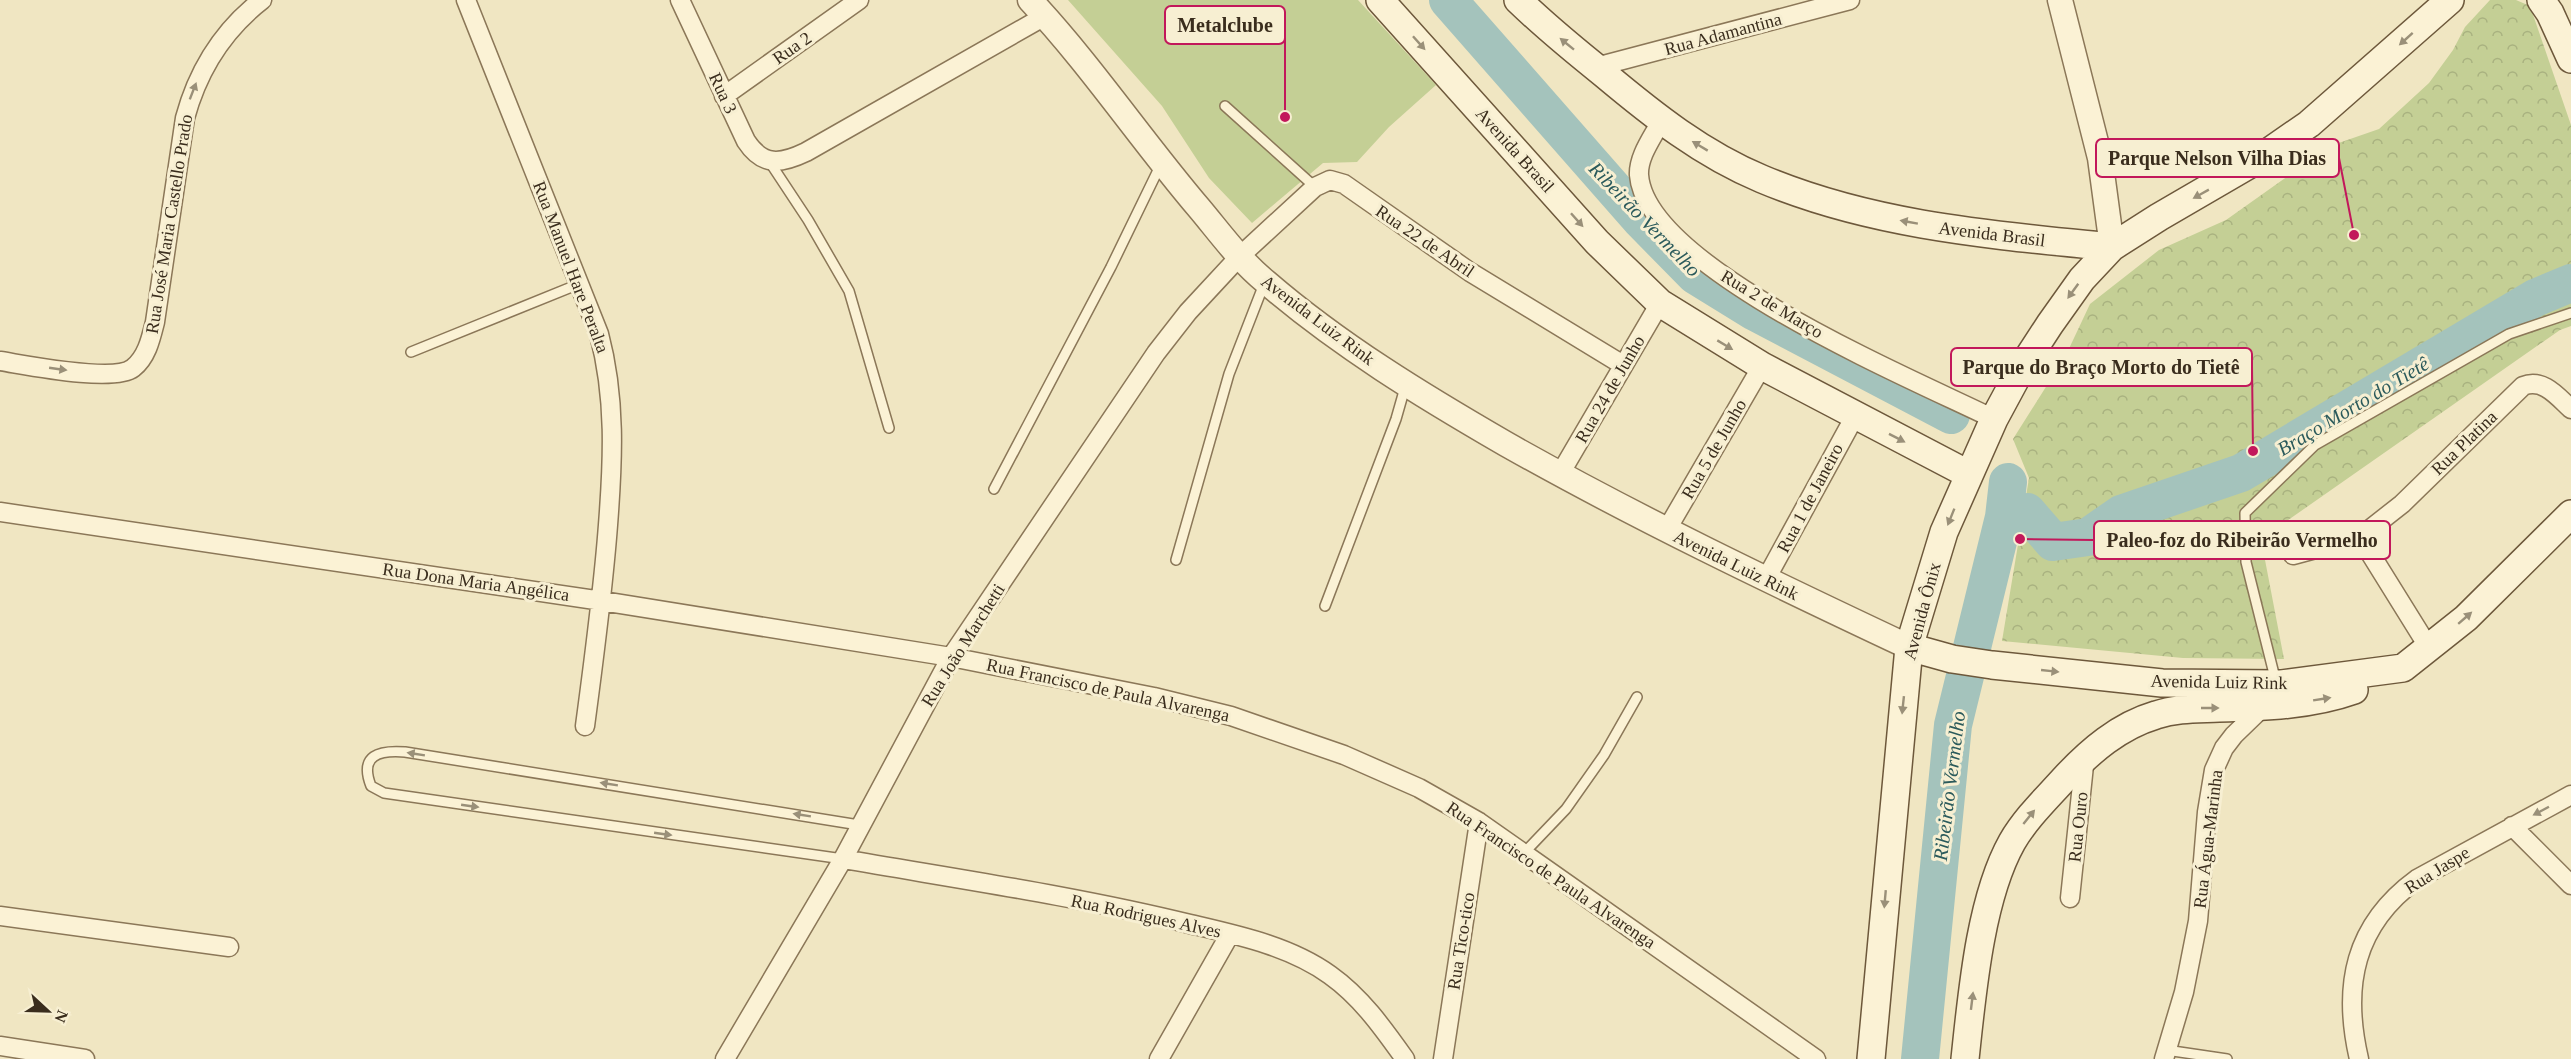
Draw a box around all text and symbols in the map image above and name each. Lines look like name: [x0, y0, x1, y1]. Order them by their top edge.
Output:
callout: Metalclube: [1165, 6, 1285, 44]
street label: Rua Adamantina: [1662, 9, 1784, 59]
text: Metalclube: [1177, 14, 1273, 36]
street label: Rua 2: [769, 28, 815, 68]
one-way arrow: [2399, 32, 2414, 46]
one-way arrow: [1412, 35, 1425, 50]
one-way arrow: [1559, 38, 1575, 51]
street label: Rua 3: [705, 70, 741, 116]
one-way arrow: [189, 82, 198, 100]
street label: Avenida Brasil: [1472, 103, 1558, 197]
street label: Rua José Maria Castello Prado: [142, 113, 196, 335]
callout: Parque Nelson Vilha Dias: [2096, 139, 2339, 177]
one-way arrow: [1692, 141, 1708, 152]
text: Parque Nelson Vilha Dias: [2108, 147, 2326, 170]
water label: Ribeirão Vermelho: [1584, 156, 1705, 281]
street label: Rua Manuel Hare Peralta: [529, 178, 613, 356]
one-way arrow: [2192, 189, 2209, 199]
street label: Rua 22 de Abril: [1372, 201, 1478, 281]
one-way arrow: [1570, 212, 1584, 227]
one-way arrow: [1899, 217, 1918, 226]
street label: Avenida Brasil: [1938, 218, 2046, 250]
street label: Rua 2 de Março: [1717, 266, 1827, 342]
street label: Avenida Luiz Rink: [1257, 271, 1379, 369]
one-way arrow: [2068, 283, 2080, 298]
street label: Rua 24 de Junho: [1571, 332, 1649, 446]
one-way arrow: [1717, 340, 1733, 351]
callout: Parque do Braço Morto do Tietê: [1951, 348, 2252, 386]
water label: Braço Morto do Tietê: [2273, 352, 2433, 461]
text: Parque do Braço Morto do Tietê: [1962, 356, 2240, 379]
one-way arrow: [49, 365, 68, 374]
street label: Rua 5 de Junho: [1677, 396, 1751, 502]
street label: Rua Platina: [2427, 407, 2501, 479]
one-way arrow: [1888, 433, 1905, 443]
street label: Rua 1 de Janeiro: [1773, 440, 1847, 556]
one-way arrow: [1945, 508, 1955, 526]
callout: Paleo-foz do Ribeirão Vermelho: [2094, 521, 2390, 559]
street label: Avenida Luiz Rink: [1670, 526, 1802, 604]
text: Paleo-foz do Ribeirão Vermelho: [2106, 529, 2378, 551]
street label: Rua Dona Maria Angélica: [381, 559, 571, 605]
street label: Avenida Ônix: [1898, 560, 1945, 662]
street label: Rua João Marchetti: [917, 580, 1009, 710]
one-way arrow: [2457, 612, 2472, 625]
street label: Rua Francisco de Paula Alvarenga: [985, 654, 1231, 726]
one-way arrow: [2041, 666, 2060, 676]
street label: Avenida Luiz Rink: [2151, 671, 2287, 693]
one-way arrow: [2313, 694, 2332, 703]
one-way arrow: [1898, 696, 1908, 715]
one-way arrow: [2201, 703, 2220, 713]
water label: Ribeirão Vermelho: [1929, 710, 1969, 863]
one-way arrow: [407, 750, 426, 759]
street label: Rua Água-Marinha: [2189, 768, 2226, 909]
one-way arrow: [599, 780, 618, 789]
street label: Rua Ouro: [2064, 791, 2092, 863]
street label: Rua Francisco de Paula Alvarenga: [1443, 797, 1659, 953]
one-way arrow: [461, 802, 480, 811]
one-way arrow: [2533, 806, 2550, 816]
one-way arrow: [2023, 810, 2035, 825]
one-way arrow: [792, 811, 811, 820]
one-way arrow: [654, 829, 673, 838]
street label: Rua Jaspe: [2401, 842, 2473, 898]
street label: Rua Rodrigues Alves: [1069, 890, 1223, 942]
one-way arrow: [1880, 890, 1890, 909]
street label: Rua Tico-tico: [1443, 891, 1479, 991]
north arrow: [18, 981, 78, 1041]
one-way arrow: [1967, 991, 1977, 1010]
text: N: [51, 1008, 71, 1025]

